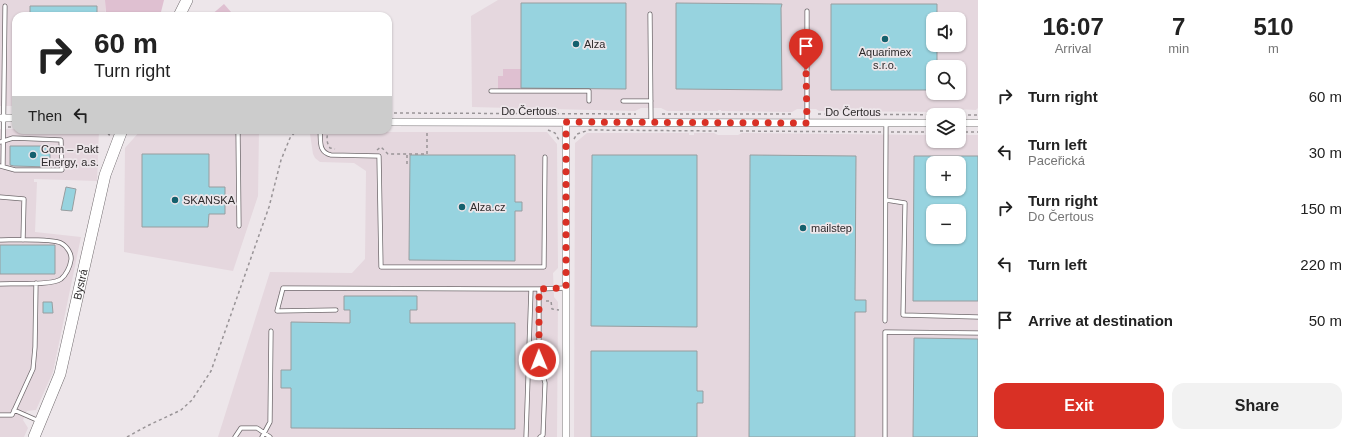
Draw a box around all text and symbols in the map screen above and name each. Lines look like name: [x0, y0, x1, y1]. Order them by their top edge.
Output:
map controls: [926, 12, 966, 244]
button: sound: [926, 12, 966, 52]
text: 16:07: [1042, 13, 1104, 40]
text: 7: [1172, 13, 1185, 40]
text: 510: [1254, 13, 1294, 40]
icon: right: [28, 28, 80, 80]
text: 60 m: [94, 28, 158, 59]
pin: [789, 29, 823, 70]
marker: Aquarimex s.r.o.: [880, 34, 890, 44]
icon: arrive: [795, 35, 817, 57]
place label: Alza: [584, 38, 606, 50]
marker: Alza: [571, 39, 581, 49]
text: Arrival: [1055, 41, 1092, 56]
text: min: [1168, 41, 1189, 56]
text: m: [1268, 41, 1279, 56]
place label: Aquarimex s.r.o.: [859, 46, 912, 71]
button: search: [926, 60, 966, 100]
text: Turn right: [94, 61, 170, 81]
icon: right: [994, 85, 1016, 107]
text: Turn right: [1028, 88, 1098, 105]
text: 60 m: [1309, 88, 1342, 105]
icon: left: [70, 104, 92, 126]
street label: Do Čertous: [501, 105, 557, 117]
street label: Do Čertous: [825, 106, 881, 118]
text: Then: [28, 107, 62, 124]
button: layers: [926, 108, 966, 148]
text: Turn left: [1028, 136, 1087, 153]
icon: left: [994, 141, 1016, 163]
place label: Com – Pakt Energy, a.s.: [41, 143, 99, 168]
text: 30 m: [1309, 144, 1342, 161]
marker: Com – Pakt Energy, a.s.: [28, 150, 38, 160]
text: Paceřická: [1028, 153, 1085, 168]
button: +: [926, 156, 966, 196]
text: Turn right: [1028, 192, 1098, 209]
place label: SKANSKA: [183, 194, 236, 206]
marker: SKANSKA: [170, 195, 180, 205]
icon: right: [994, 197, 1016, 219]
text: 150 m: [1300, 200, 1342, 217]
place label: Alza.cz: [470, 201, 505, 213]
marker: Alza.cz: [457, 202, 467, 212]
button: −: [926, 204, 966, 244]
text: Do Čertous: [1028, 209, 1094, 224]
place label: mailstep: [811, 222, 852, 234]
marker: mailstep: [798, 223, 808, 233]
icon: left: [994, 253, 1016, 275]
text: Turn left: [1028, 256, 1087, 273]
text: 220 m: [1300, 256, 1342, 273]
street label: Bystrá: [71, 267, 90, 301]
icon: arrive: [994, 309, 1016, 331]
text: Arrive at destination: [1028, 312, 1173, 329]
text: 50 m: [1309, 312, 1342, 329]
position arrow: [518, 339, 560, 381]
button: Exit: [994, 383, 1164, 429]
button: Share: [1172, 383, 1342, 429]

